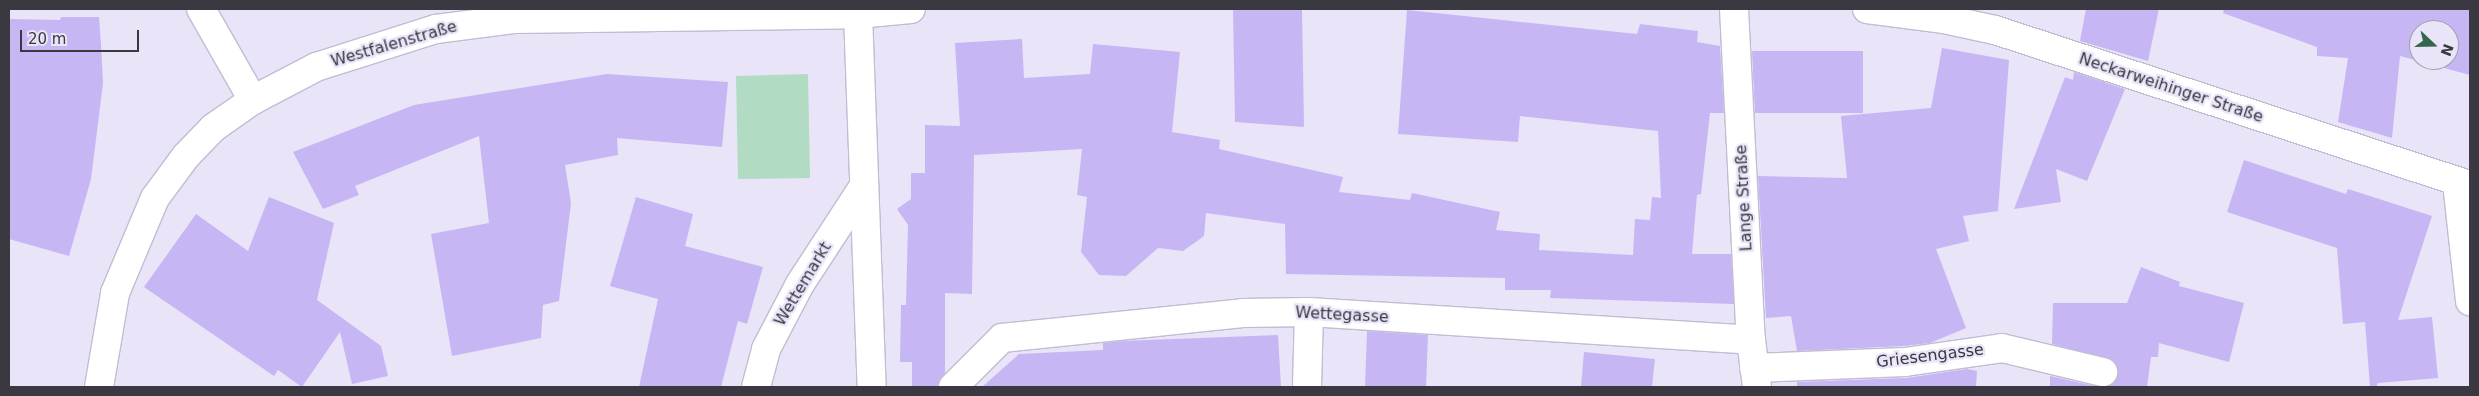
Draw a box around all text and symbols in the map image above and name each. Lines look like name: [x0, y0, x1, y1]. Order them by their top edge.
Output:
street label: Westfalenstraße: [329, 17, 459, 71]
scale bar: [22, 20, 141, 52]
north arrow: [2409, 20, 2459, 70]
text: 20 m: [28, 30, 66, 48]
text: N: [2438, 42, 2457, 58]
street label: Neckarweihinger Straße: [2077, 49, 2265, 127]
street label: Lange Straße: [1732, 144, 1756, 252]
street label: Wettemarkt: [770, 239, 836, 329]
street label: Wettegasse: [1295, 303, 1389, 327]
street label: Griesengasse: [1875, 340, 1985, 372]

